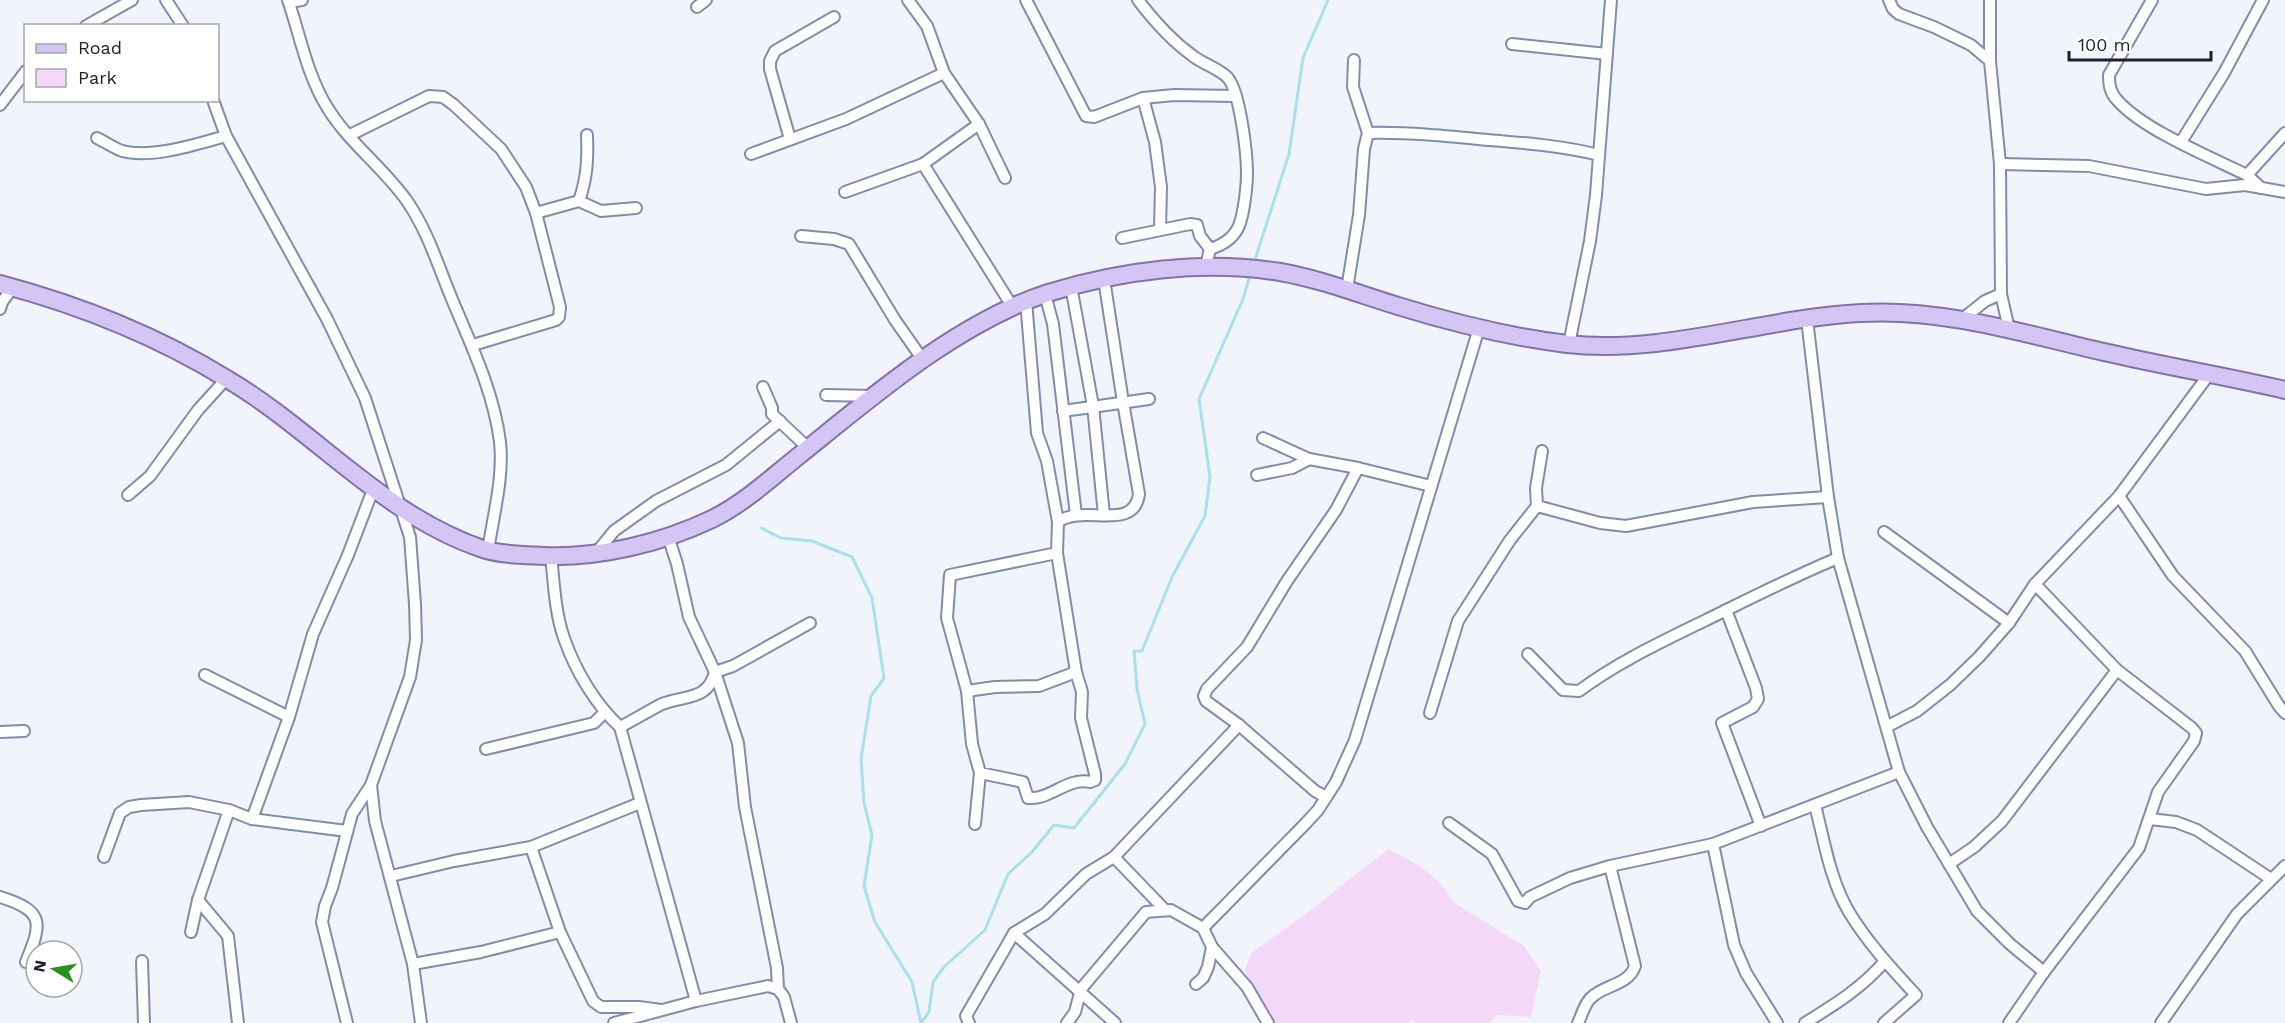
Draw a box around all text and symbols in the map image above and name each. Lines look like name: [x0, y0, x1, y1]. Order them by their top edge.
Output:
legend: [24, 24, 219, 102]
scale bar: [2069, 24, 2212, 62]
text: 100 m: [2078, 34, 2131, 55]
text: Road: [78, 37, 122, 58]
text: Park: [78, 67, 117, 88]
north arrow: [24, 939, 84, 999]
text: N: [29, 959, 50, 974]

